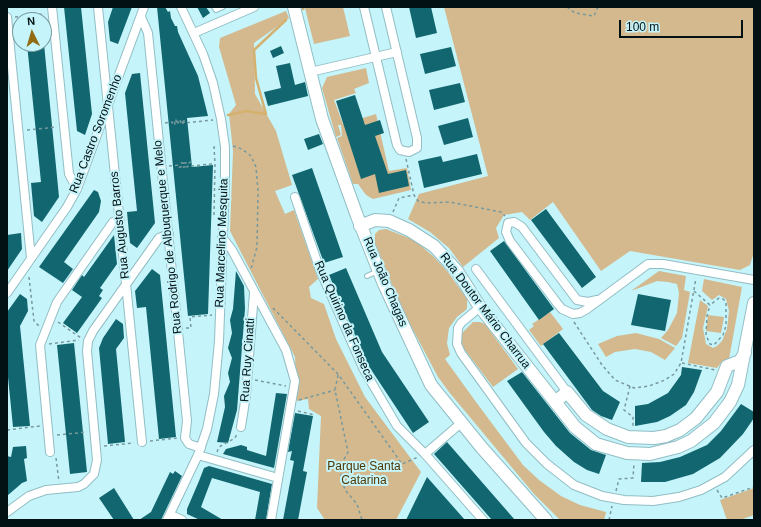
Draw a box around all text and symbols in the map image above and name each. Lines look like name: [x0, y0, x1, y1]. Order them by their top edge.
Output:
north arrow: [12, 12, 52, 52]
scale bar: [621, 12, 745, 38]
text: N: [27, 15, 36, 27]
text: 100 m: [626, 20, 659, 34]
street label: Rua Castro Soromenho: [67, 73, 125, 195]
street label: Rua Rodrigo de Albuquerque e Melo: [151, 139, 185, 335]
street label: Rua Augusto Barros: [107, 171, 133, 279]
street label: Rua Marcelino Mesquita: [213, 178, 231, 308]
street label: Rua João Chagas: [360, 235, 410, 329]
street label: Rua Doutor Mário Charrua: [437, 250, 533, 372]
street label: Rua Quirino da Fonseca: [311, 259, 377, 383]
street label: Rua Ruy Cinatti: [238, 318, 258, 402]
park label: Parque Santa Catarina: [327, 460, 401, 488]

